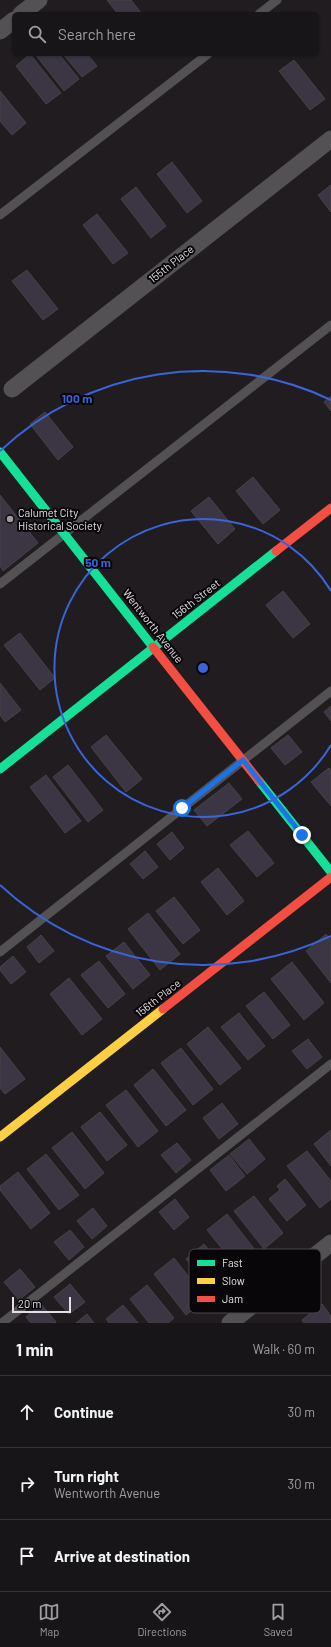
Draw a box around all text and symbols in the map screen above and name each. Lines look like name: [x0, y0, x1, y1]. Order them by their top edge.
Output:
search box: [12, 12, 319, 56]
icon: search: [26, 23, 48, 45]
text: Search here: [58, 25, 136, 43]
street label: 155th Place: [146, 242, 196, 285]
text: 100 m: [62, 391, 92, 405]
place label: Calumet City Historical Society: [18, 506, 102, 532]
marker: Calumet City Historical Society: [5, 514, 15, 524]
text: 50 m: [85, 555, 111, 569]
street label: 156th Street: [169, 576, 222, 621]
street label: Wentworth Avenue: [121, 586, 186, 665]
centre of rings: [196, 661, 210, 675]
route start: [173, 799, 191, 817]
route end: [293, 826, 311, 844]
street label: 156th Place: [133, 976, 183, 1019]
legend: [189, 1249, 321, 1313]
text: Fast: [222, 1256, 243, 1269]
text: Slow: [222, 1274, 245, 1287]
text: Jam: [222, 1292, 243, 1305]
scale bar: [12, 1295, 71, 1314]
text: 20 m: [18, 1297, 41, 1310]
text: 1 min: [16, 1339, 53, 1359]
text: Walk · 60 m: [253, 1341, 315, 1357]
icon: ahead: [16, 1401, 38, 1423]
text: Continue: [54, 1403, 114, 1421]
text: 30 m: [288, 1404, 315, 1420]
text: Turn right: [54, 1467, 119, 1485]
icon: right: [16, 1473, 38, 1495]
text: 30 m: [288, 1476, 315, 1492]
text: Wentworth Avenue: [54, 1485, 160, 1501]
icon: arrive: [16, 1545, 38, 1567]
text: Arrive at destination: [54, 1547, 190, 1565]
tab: Map: [38, 1601, 60, 1638]
tab: Directions: [137, 1601, 187, 1638]
tab: Saved: [264, 1601, 293, 1638]

